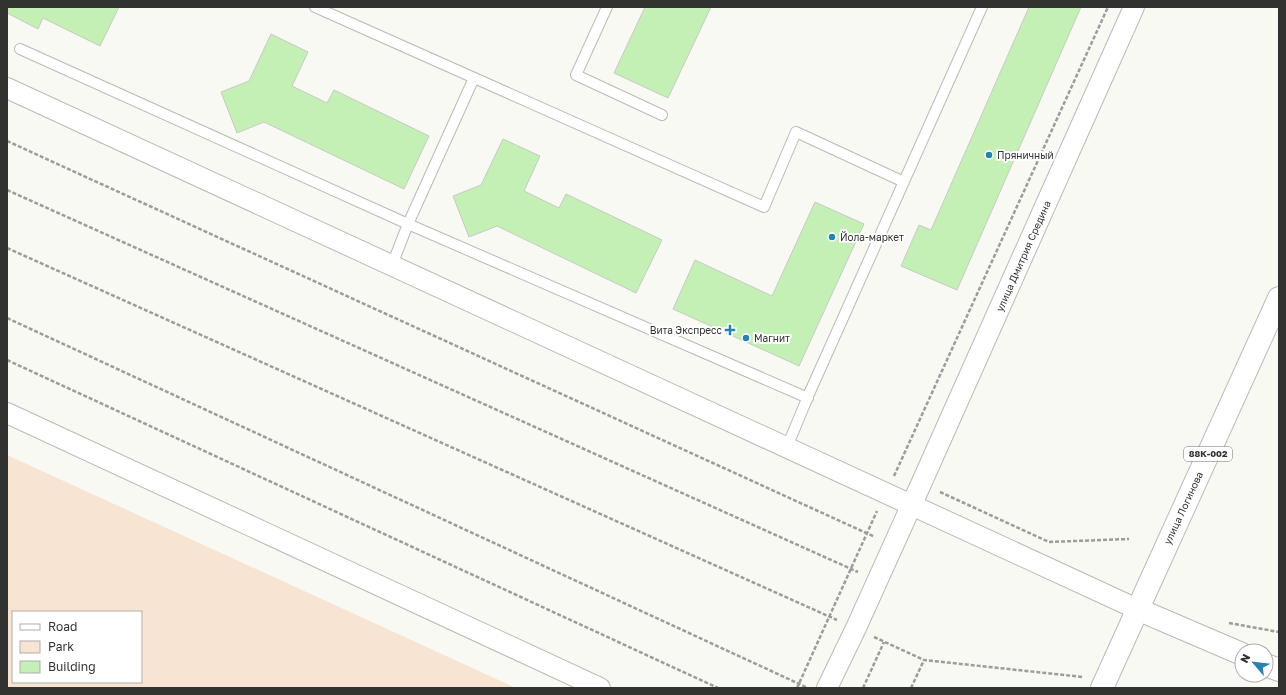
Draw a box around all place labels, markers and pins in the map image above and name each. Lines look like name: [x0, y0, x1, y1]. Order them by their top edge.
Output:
place label: Пряничный: [997, 149, 1054, 161]
marker: Пряничный: [984, 150, 994, 160]
place label: Йола-маркет: [840, 231, 904, 243]
marker: Йола-маркет: [827, 232, 837, 242]
place label: Вита Экспресс: [650, 324, 723, 336]
marker: Вита Экспресс: [725, 325, 735, 335]
place label: Магнит: [754, 332, 790, 344]
marker: Магнит: [741, 333, 751, 343]

